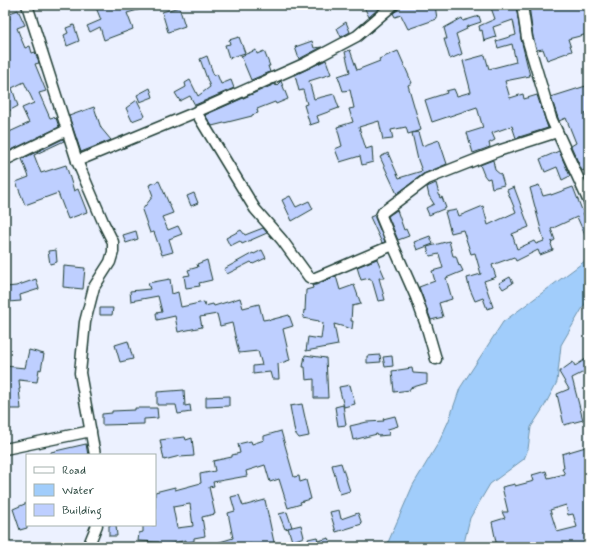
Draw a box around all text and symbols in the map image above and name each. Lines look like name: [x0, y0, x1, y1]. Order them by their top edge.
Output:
legend: [26, 454, 156, 526]
text: Road: [62, 463, 86, 479]
text: Water: [62, 483, 94, 499]
text: Building: [62, 503, 102, 520]

